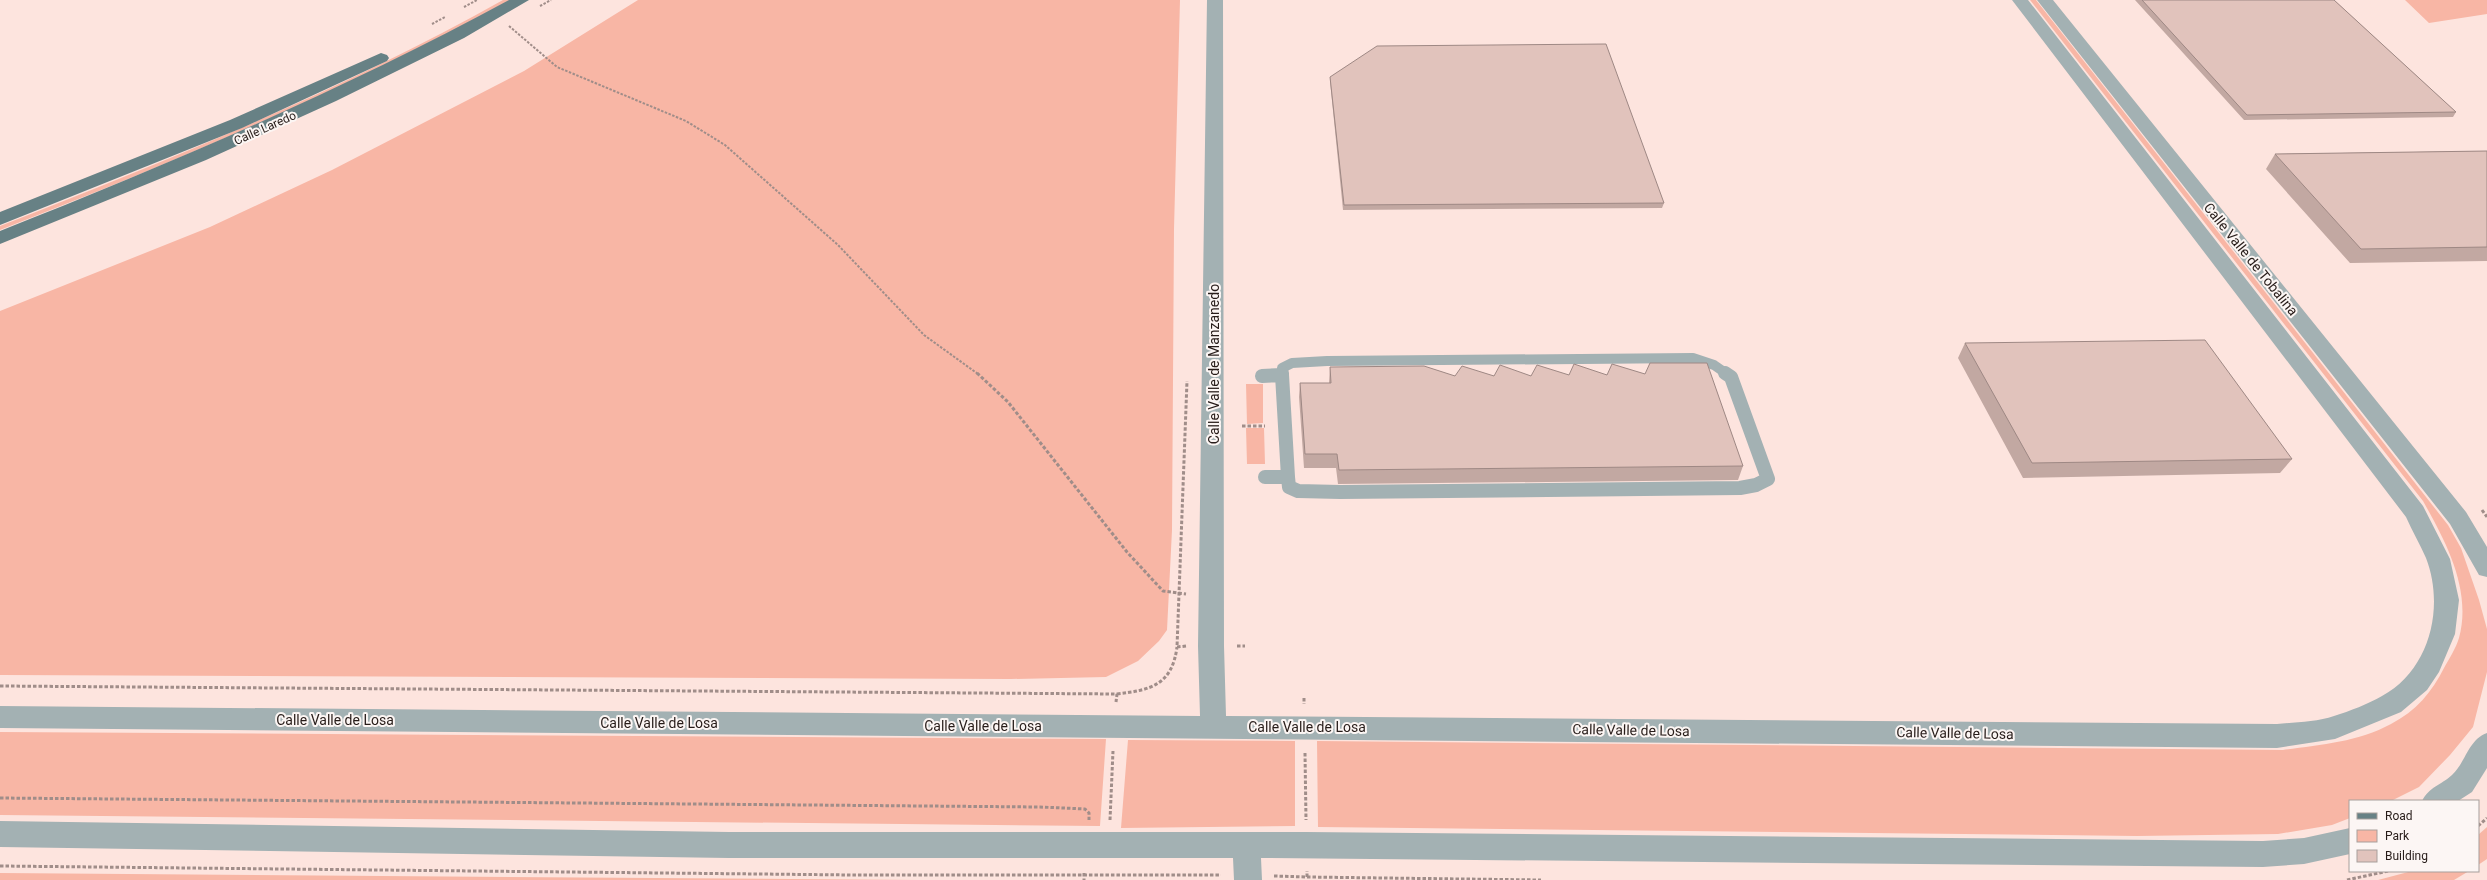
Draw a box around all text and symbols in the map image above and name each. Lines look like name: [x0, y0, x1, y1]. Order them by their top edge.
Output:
street label: Calle Laredo: [232, 108, 298, 148]
street label: Calle Valle de Tobalina: [2201, 199, 2301, 319]
street label: Calle Valle de Manzanedo: [1206, 284, 1222, 444]
street label: Calle Valle de Losa: [276, 712, 394, 728]
street label: Calle Valle de Losa: [600, 715, 718, 731]
street label: Calle Valle de Losa: [924, 718, 1042, 734]
street label: Calle Valle de Losa: [1248, 719, 1366, 735]
street label: Calle Valle de Losa: [1572, 721, 1690, 739]
street label: Calle Valle de Losa: [1896, 724, 2014, 742]
legend: [2349, 800, 2479, 872]
text: Road: [2385, 809, 2413, 823]
text: Park: [2385, 829, 2410, 843]
text: Building: [2385, 849, 2428, 863]

